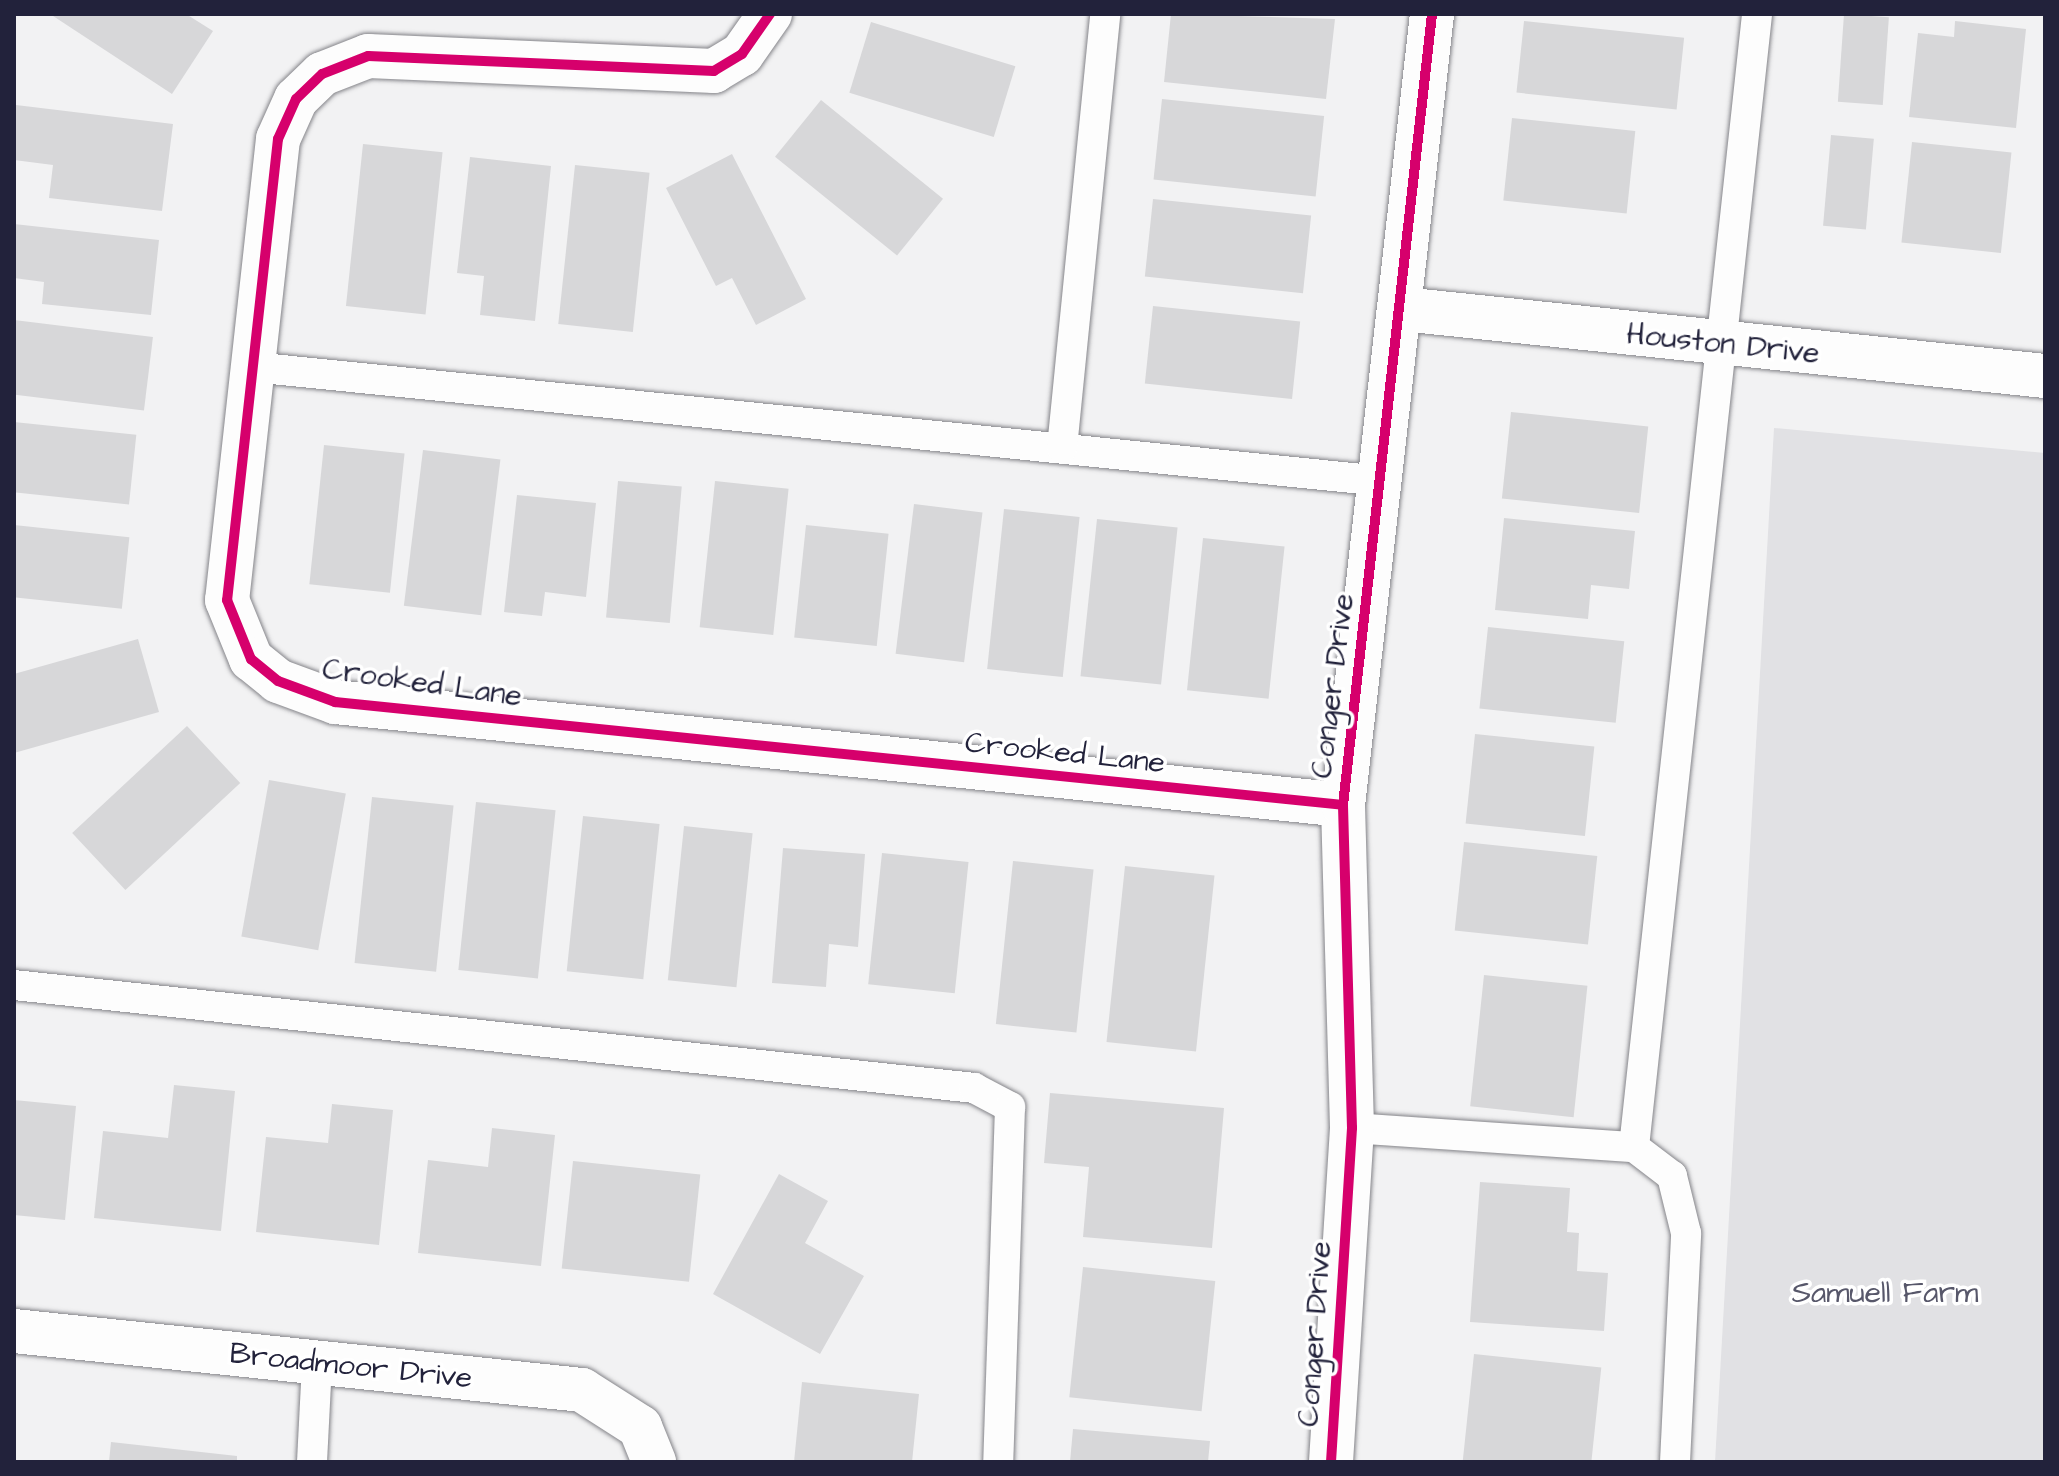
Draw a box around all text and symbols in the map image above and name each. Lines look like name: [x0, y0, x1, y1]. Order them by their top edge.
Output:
street label: Houston Drive: [1625, 316, 1821, 372]
street label: Conger Drive: [1304, 592, 1362, 780]
street label: Crooked Lane: [320, 651, 524, 715]
street label: Crooked Lane: [963, 725, 1167, 781]
street label: Conger Drive: [1291, 1240, 1339, 1428]
park label: Samuell Farm: [1792, 1275, 1978, 1311]
street label: Broadmoor Drive: [228, 1335, 474, 1397]

